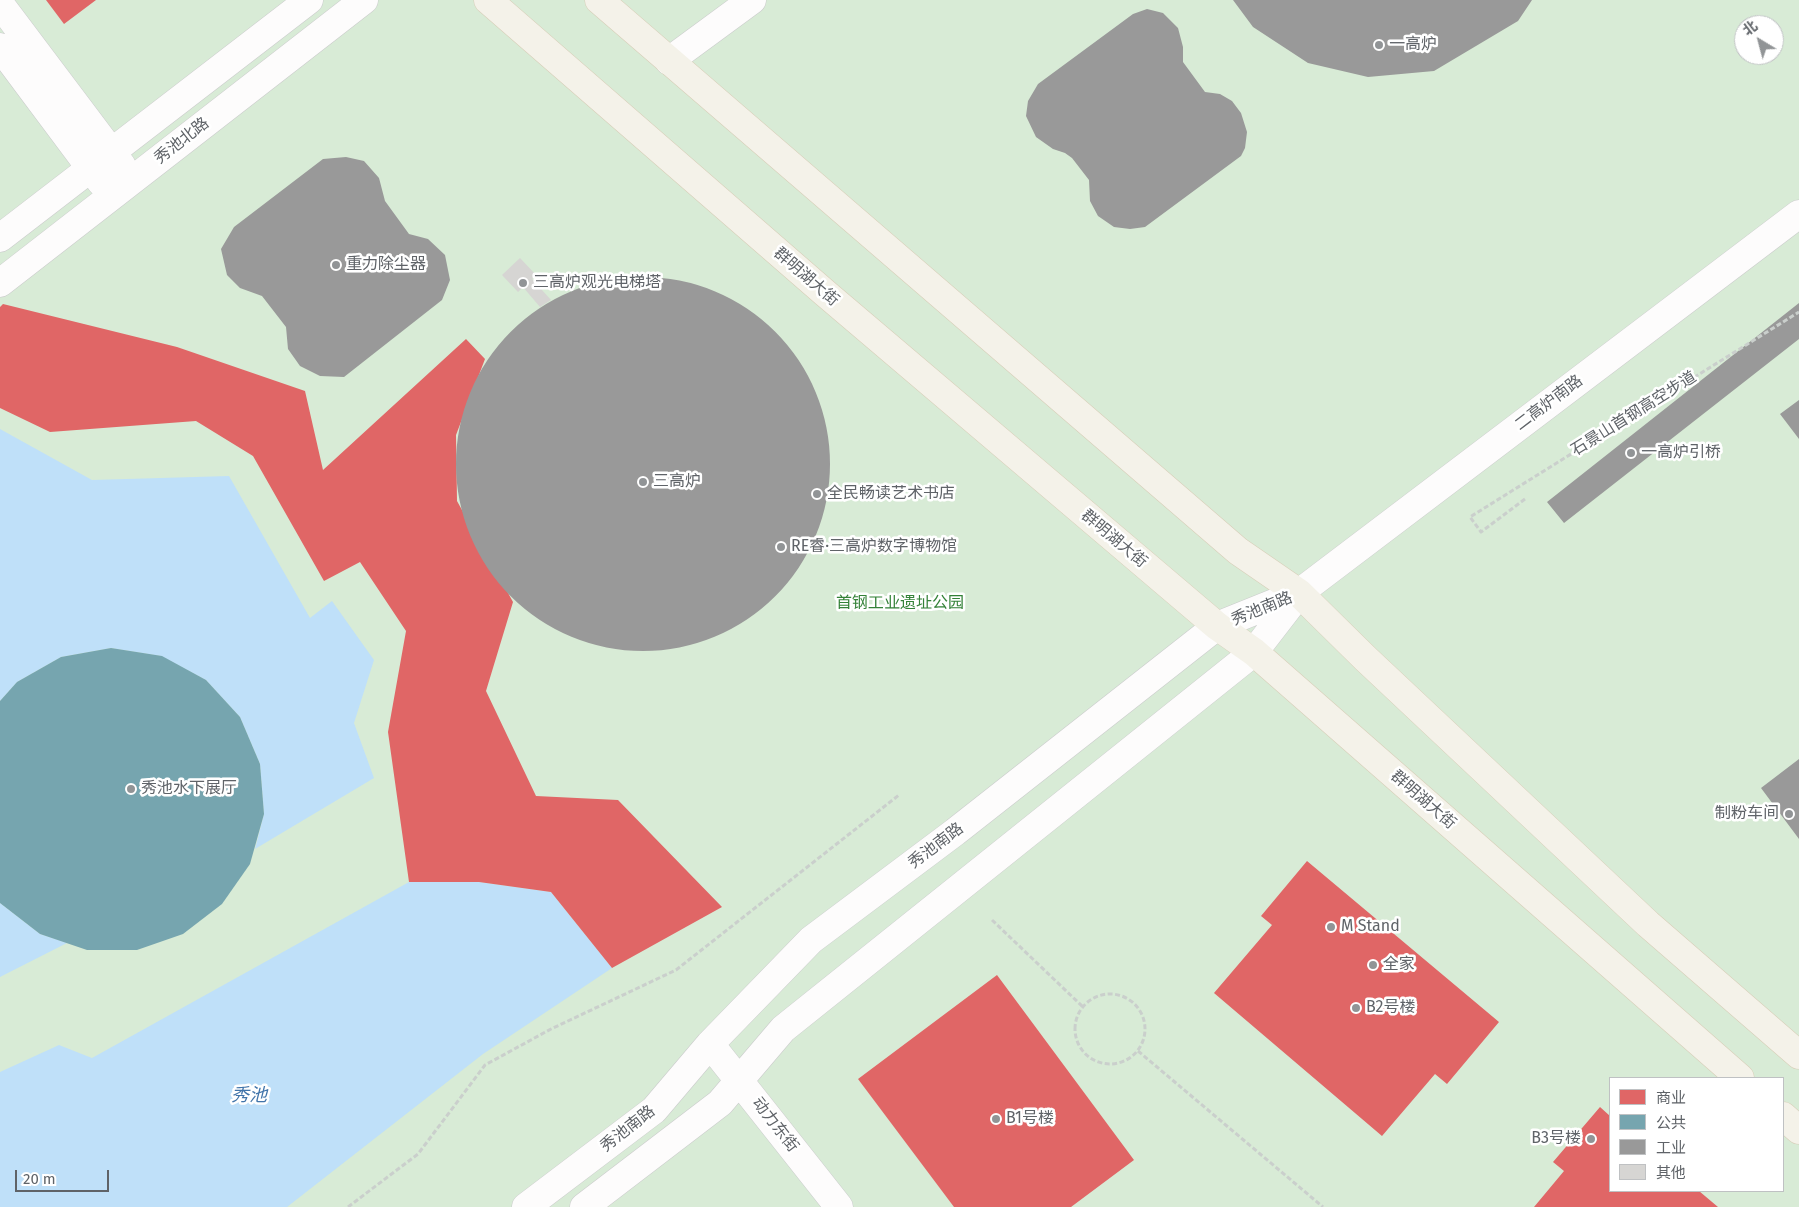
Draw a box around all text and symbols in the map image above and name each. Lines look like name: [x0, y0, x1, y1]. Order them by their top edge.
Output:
north arrow: [1734, 15, 1784, 65]
text: 北: [1740, 17, 1761, 39]
place label: 一高炉: [1389, 35, 1437, 55]
marker: 一高炉: [1373, 39, 1385, 51]
street label: 秀池北路: [151, 114, 213, 168]
street label: 群明湖大街: [770, 244, 842, 310]
place label: 重力除尘器: [346, 255, 426, 275]
marker: 重力除尘器: [330, 259, 342, 271]
place label: 三高炉观光电梯塔: [533, 273, 661, 293]
marker: 三高炉观光电梯塔: [517, 277, 529, 289]
street label: 石景山首钢高空步道: [1568, 368, 1700, 460]
street label: 二高炉南路: [1511, 371, 1587, 435]
place label: 一高炉引桥: [1641, 443, 1721, 463]
marker: 一高炉引桥: [1625, 447, 1637, 459]
place label: 三高炉: [653, 472, 701, 492]
marker: 三高炉: [637, 476, 649, 488]
place label: 全民畅读艺术书店: [827, 484, 955, 504]
marker: 全民畅读艺术书店: [811, 488, 823, 500]
street label: 群明湖大街: [1077, 506, 1151, 572]
place label: RE睿·三高炉数字博物馆: [791, 537, 957, 557]
marker: RE睿·三高炉数字博物馆: [775, 541, 787, 553]
street label: 秀池南路: [1229, 588, 1295, 630]
park label: 首钢工业遗址公园: [836, 594, 964, 614]
street label: 群明湖大街: [1387, 767, 1459, 833]
place label: 秀池水下展厅: [141, 779, 237, 799]
marker: 秀池水下展厅: [125, 783, 137, 795]
place label: 制粉车间: [1715, 804, 1779, 824]
marker: 制粉车间: [1783, 808, 1795, 820]
street label: 秀池南路: [905, 819, 967, 873]
place label: M Stand: [1341, 917, 1400, 937]
marker: M Stand: [1325, 921, 1337, 933]
place label: 全家: [1383, 955, 1415, 975]
marker: 全家: [1367, 959, 1379, 971]
place label: B2号楼: [1366, 998, 1415, 1018]
marker: B2号楼: [1350, 1002, 1362, 1014]
legend: [1609, 1077, 1784, 1192]
water label: 秀池: [231, 1085, 267, 1107]
text: 商业: [1656, 1089, 1686, 1107]
street label: 动力东街: [748, 1094, 802, 1156]
street label: 秀池南路: [597, 1102, 659, 1156]
place label: B1号楼: [1006, 1109, 1054, 1129]
marker: B1号楼: [990, 1113, 1002, 1125]
text: 公共: [1656, 1114, 1686, 1132]
place label: B3号楼: [1531, 1129, 1581, 1149]
marker: B3号楼: [1585, 1133, 1597, 1145]
text: 工业: [1656, 1139, 1686, 1157]
scale bar: [18, 1160, 111, 1192]
text: 其他: [1656, 1164, 1686, 1182]
text: 20 m: [23, 1170, 56, 1188]

